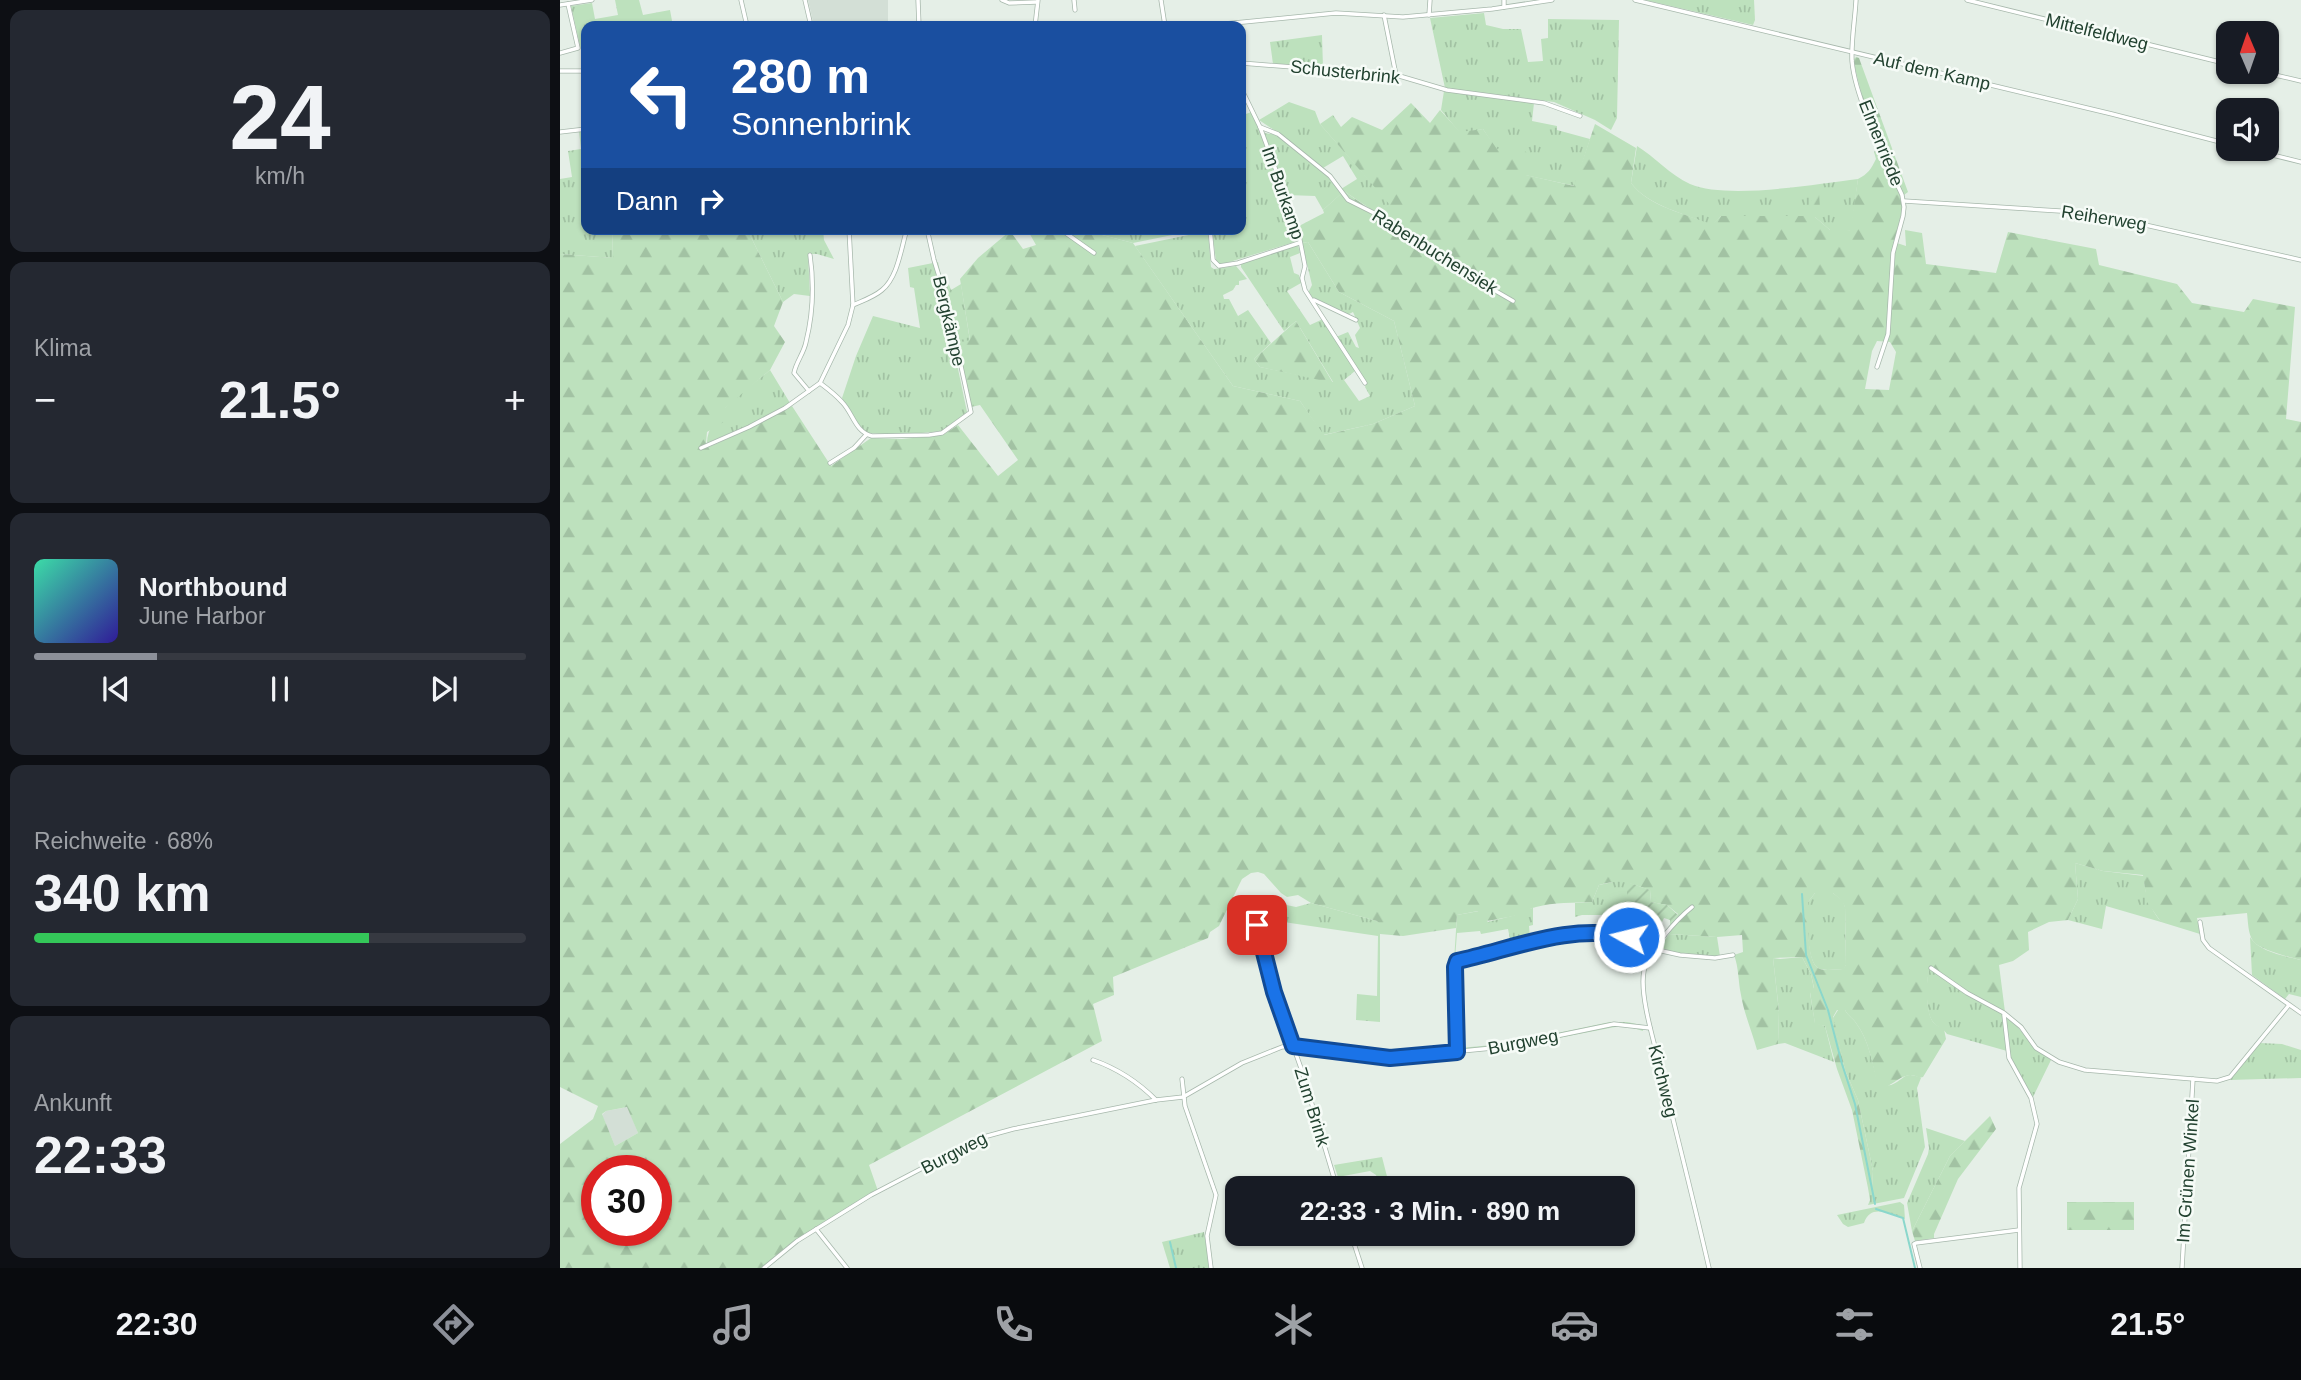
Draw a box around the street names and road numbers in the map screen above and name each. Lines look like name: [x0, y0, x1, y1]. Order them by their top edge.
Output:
street label: Mittelfeldweg: [2044, 10, 2150, 54]
street label: Auf dem Kamp: [1872, 48, 1992, 94]
street label: Schusterbrink: [1289, 56, 1402, 88]
street label: Elmenriede: [1855, 97, 1907, 189]
street label: Im Burkamp: [1258, 144, 1308, 242]
street label: Reiherweg: [2060, 201, 2148, 235]
street label: Rabenbuchensiek: [1369, 205, 1502, 299]
street label: Bergkämpe: [929, 274, 969, 368]
street label: Burgweg: [1486, 1025, 1560, 1059]
street label: Kirchweg: [1644, 1043, 1682, 1119]
street label: Zum Brink: [1290, 1065, 1334, 1150]
street label: Im Grünen Winkel: [2173, 1098, 2203, 1244]
street label: Burgweg: [918, 1128, 990, 1178]

